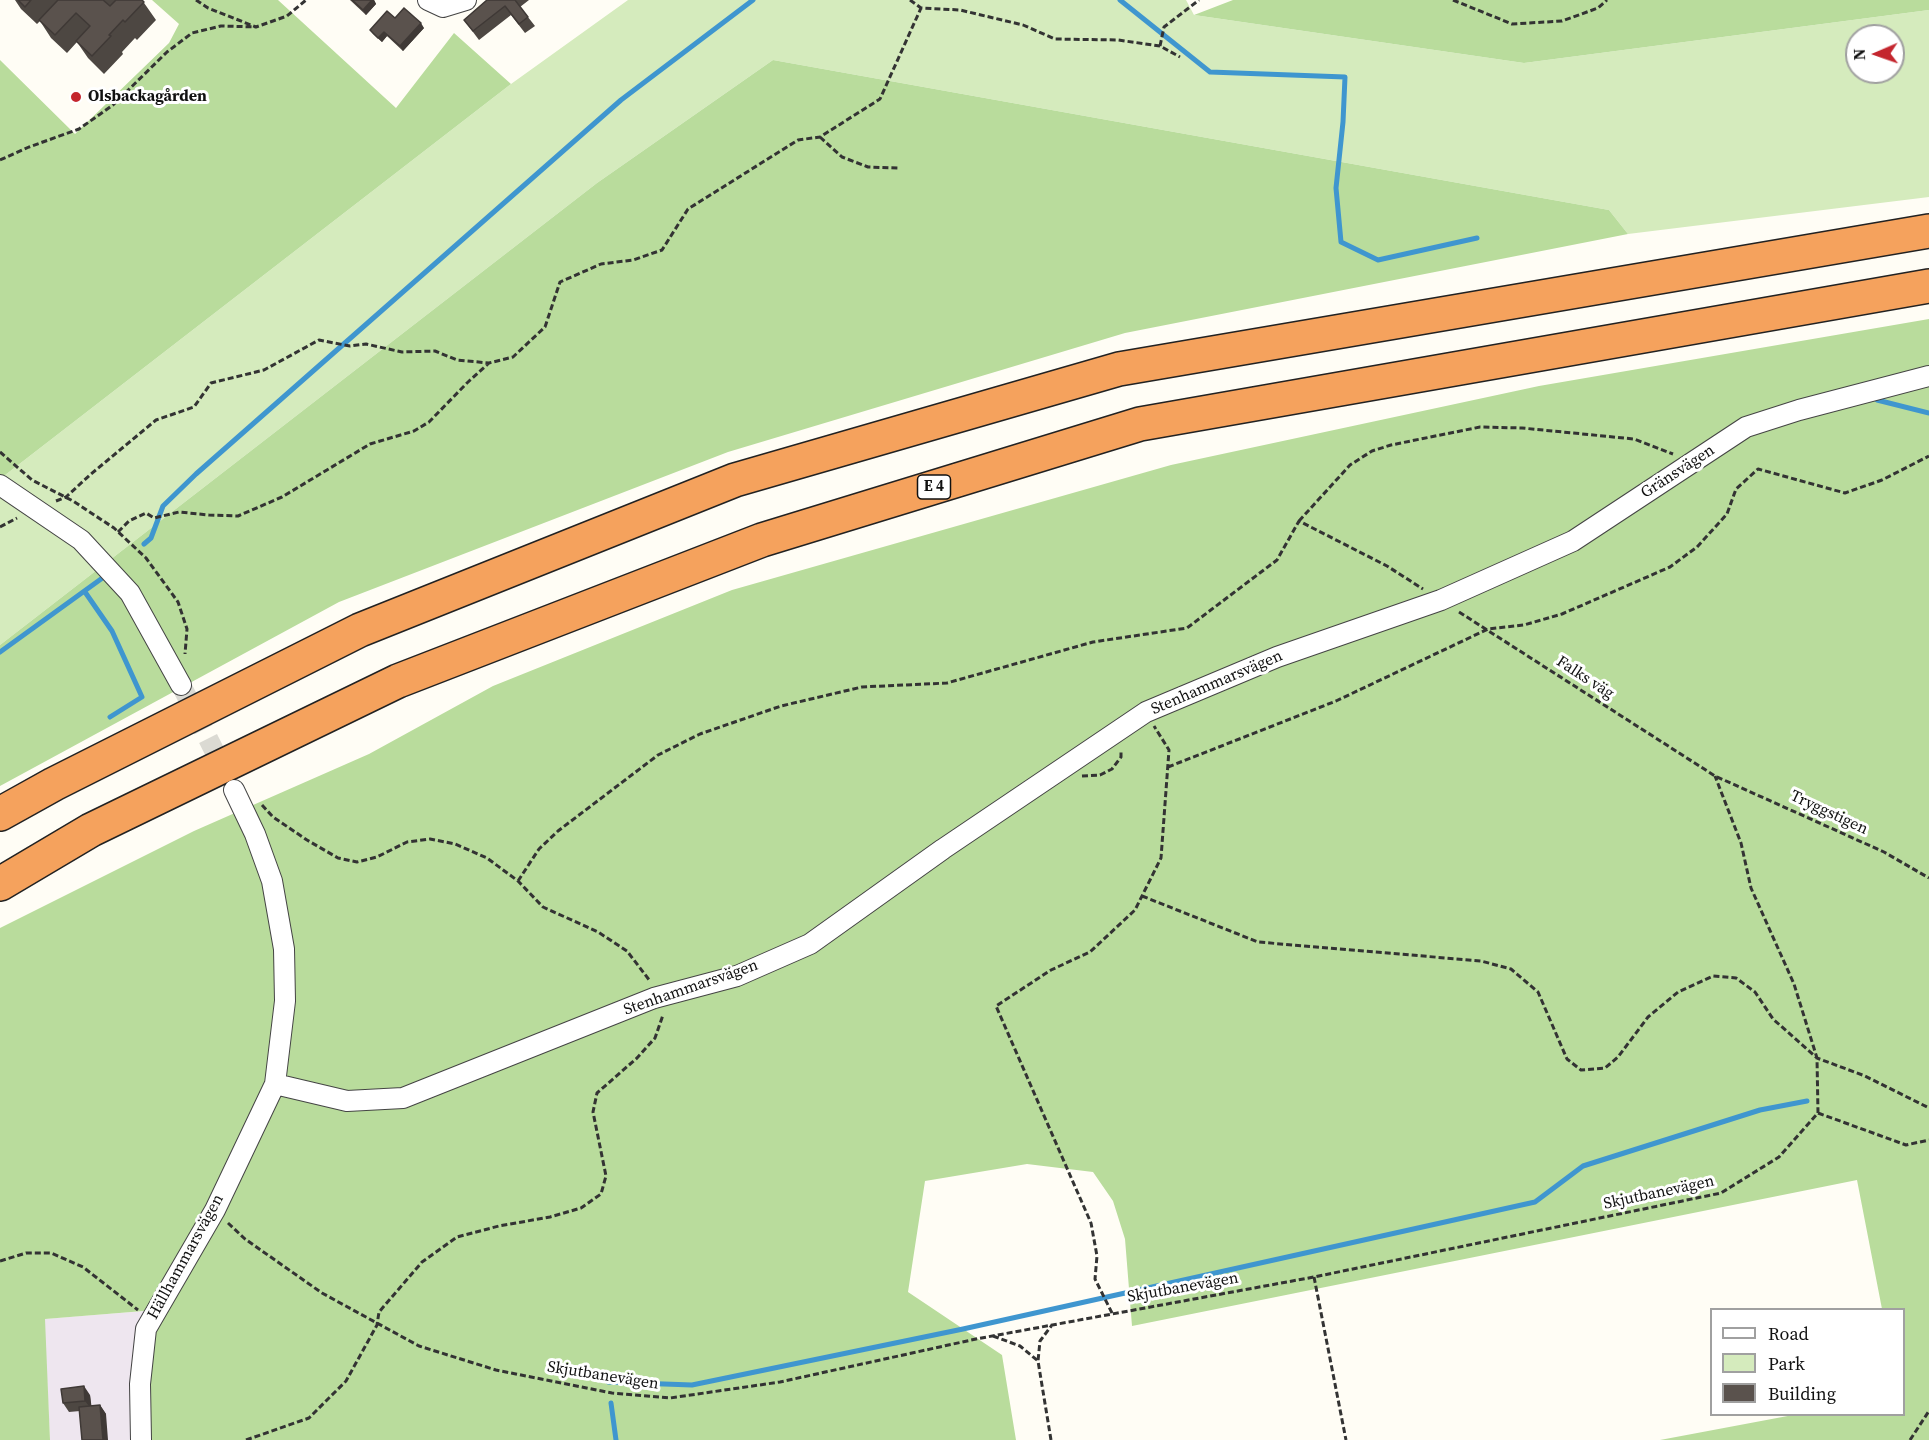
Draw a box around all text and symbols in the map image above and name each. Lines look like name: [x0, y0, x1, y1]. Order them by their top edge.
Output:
north arrow: [1845, 24, 1905, 84]
text: N: [1848, 48, 1870, 61]
place label: Olsbackagården: [88, 87, 207, 107]
marker: Olsbackagården: [69, 90, 83, 104]
street label: Gränsvägen: [1638, 441, 1718, 503]
road number: E 4: [918, 475, 950, 499]
street label: Stenhammarsvägen: [1148, 647, 1286, 719]
street label: Falks väg: [1553, 652, 1617, 704]
street label: Tryggstigen: [1787, 787, 1871, 839]
street label: Stenhammarsvägen: [621, 956, 761, 1020]
street label: Skjutbanevägen: [1602, 1172, 1716, 1214]
street label: Hällhammarsvägen: [144, 1191, 228, 1323]
street label: Skjutbanevägen: [1126, 1269, 1240, 1307]
legend: [1710, 1308, 1905, 1416]
text: Road: [1768, 1321, 1809, 1346]
text: Park: [1768, 1351, 1805, 1376]
street label: Skjutbanevägen: [546, 1358, 660, 1394]
text: Building: [1768, 1381, 1836, 1406]

